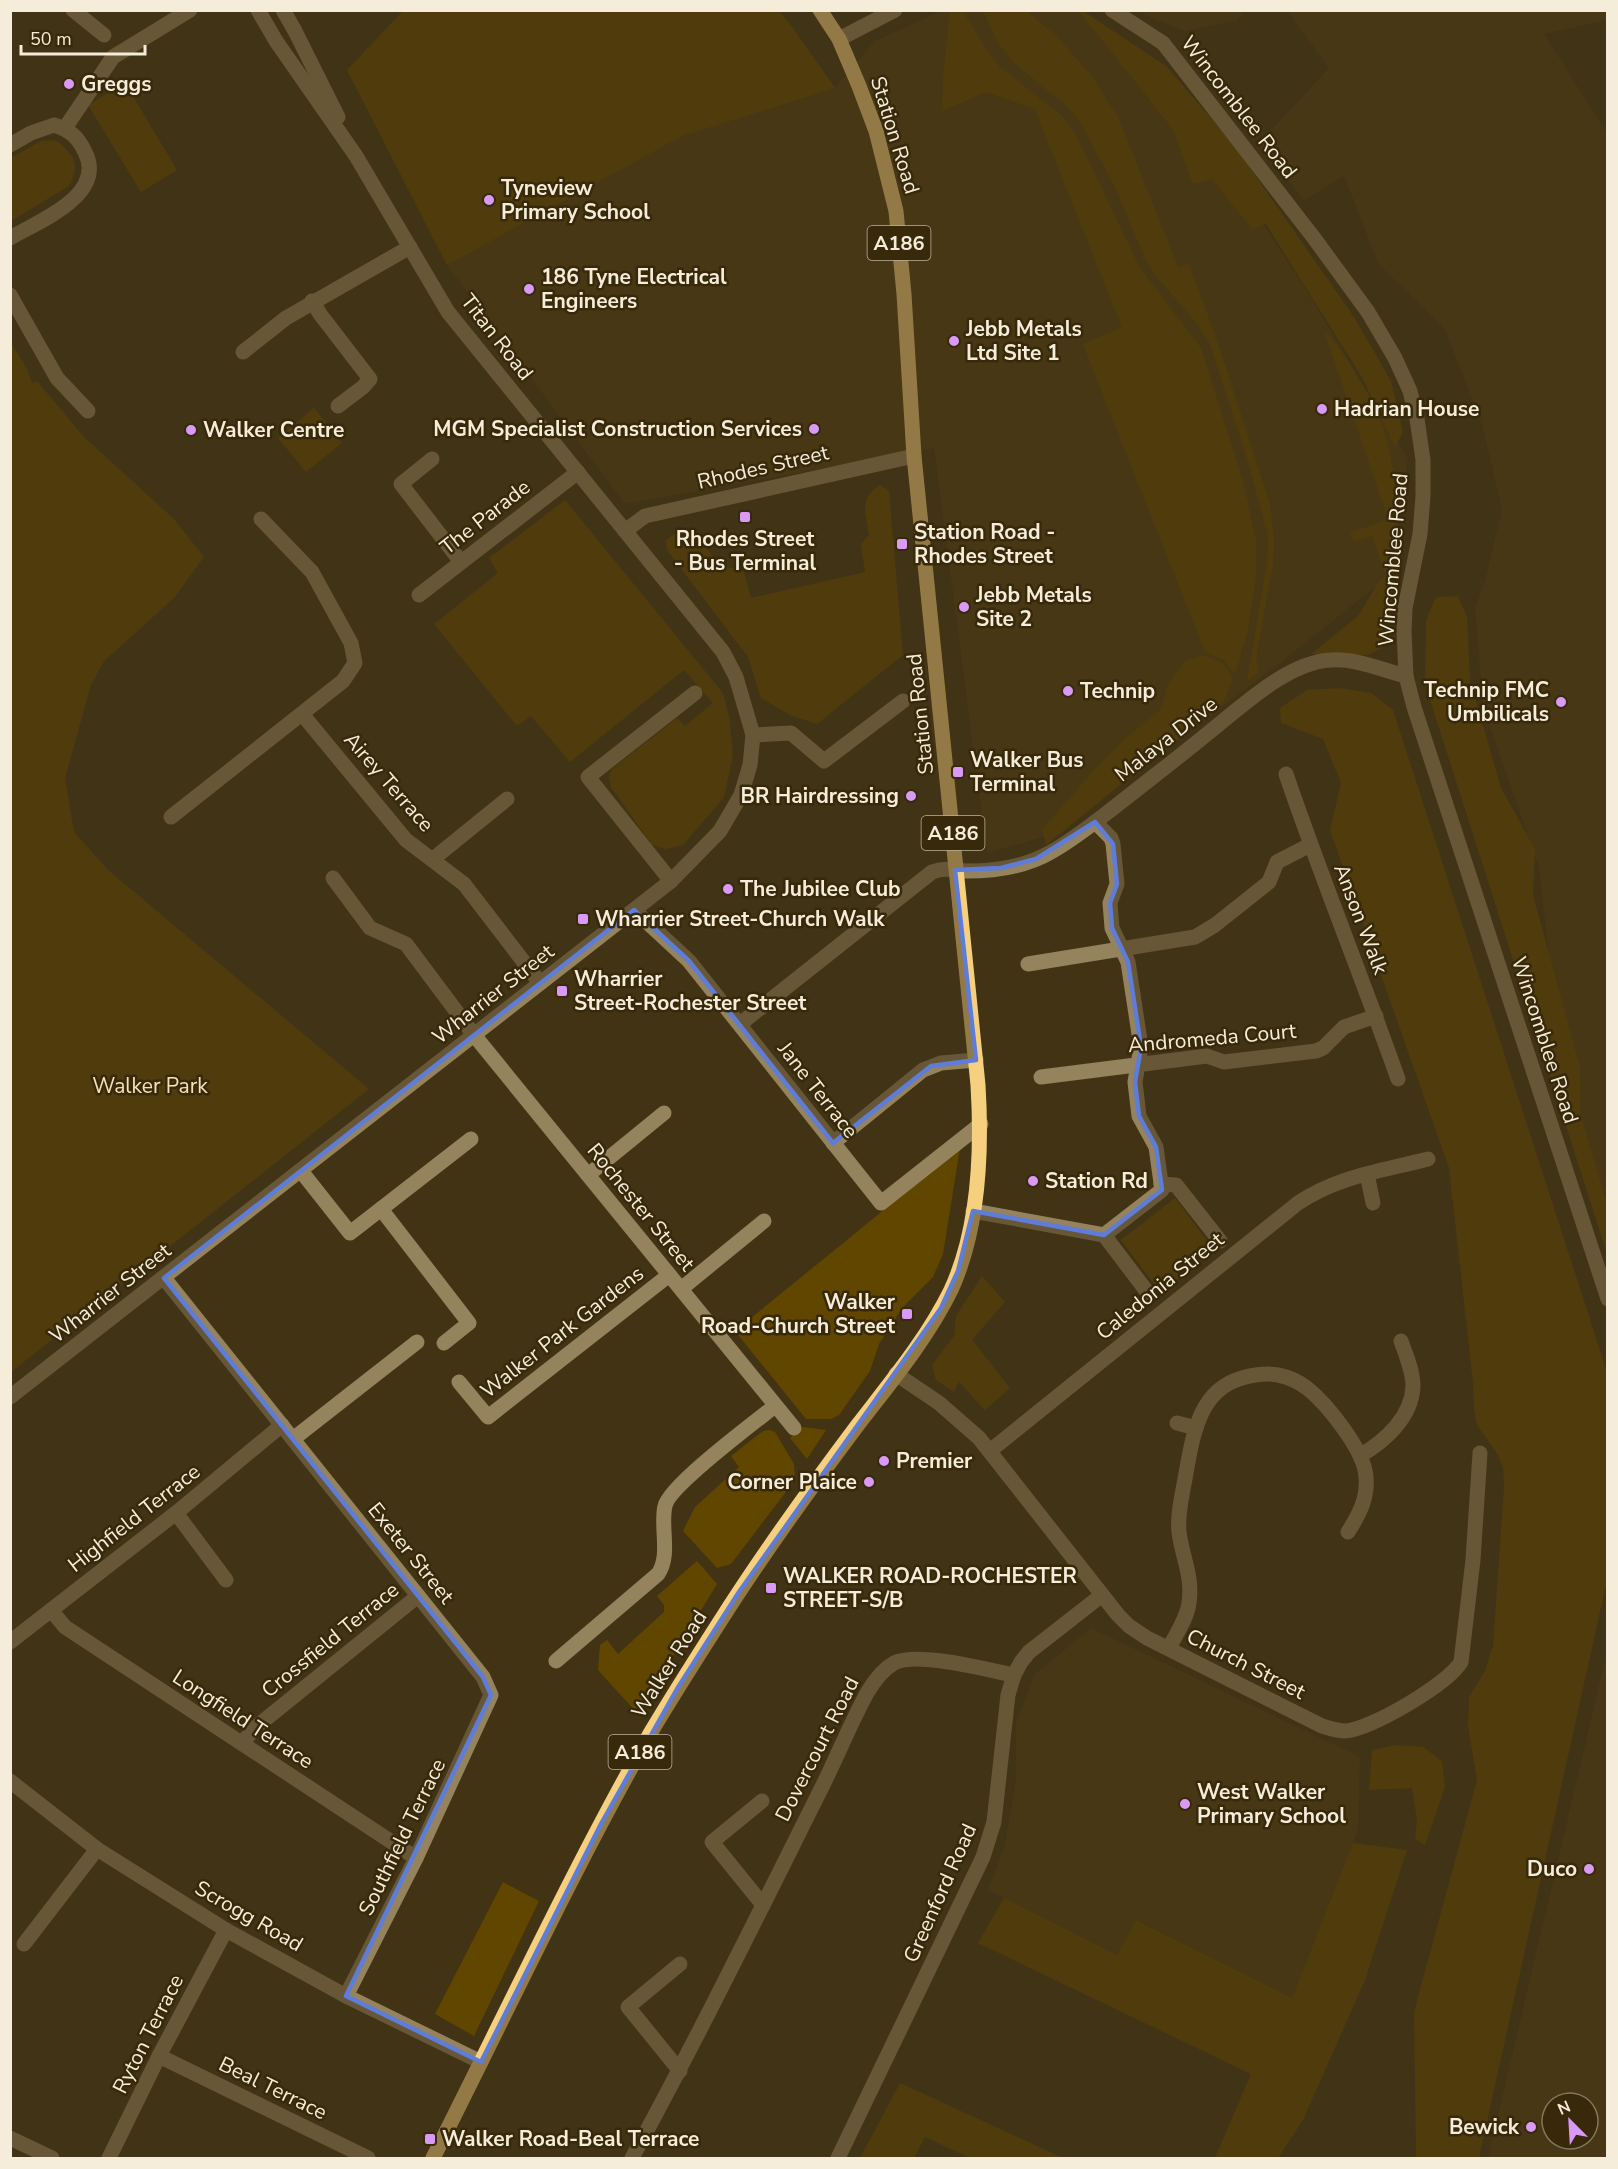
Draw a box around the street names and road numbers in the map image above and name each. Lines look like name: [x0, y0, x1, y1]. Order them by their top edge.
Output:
street label: Wincomblee Road: [1174, 30, 1304, 184]
street label: Station Road: [864, 73, 926, 197]
road number: A186: [868, 226, 930, 260]
street label: Titan Road: [455, 288, 539, 386]
street label: Rhodes Street: [695, 438, 832, 496]
street label: Wincomblee Road: [1371, 472, 1415, 648]
street label: The Parade: [434, 473, 536, 561]
street label: Station Road: [900, 652, 940, 776]
street label: Malaya Drive: [1109, 690, 1223, 788]
street label: Airey Terrace: [338, 726, 440, 838]
road number: A186: [922, 816, 984, 850]
street label: Anson Walk: [1327, 860, 1395, 979]
street label: Wharrier Street: [426, 937, 560, 1050]
street label: Wincomblee Road: [1505, 953, 1585, 1127]
street label: Andromeda Court: [1127, 1017, 1298, 1059]
street label: Jane Terrace: [771, 1035, 865, 1144]
street label: Rochester Street: [581, 1137, 702, 1277]
street label: Caledonia Street: [1090, 1225, 1230, 1346]
street label: Wharrier Street: [43, 1236, 177, 1349]
street label: Walker Park Gardens: [475, 1259, 649, 1405]
street label: Highfield Terrace: [62, 1457, 206, 1579]
street label: Exeter Street: [361, 1496, 461, 1610]
street label: Crossfield Terrace: [256, 1576, 404, 1704]
street label: Walker Road: [625, 1605, 713, 1723]
street label: Church Street: [1182, 1622, 1311, 1706]
street label: Longfield Terrace: [167, 1663, 319, 1775]
street label: Dovercourt Road: [768, 1672, 866, 1826]
road number: A186: [608, 1735, 672, 1769]
street label: Southfield Terrace: [352, 1754, 452, 1920]
street label: Greenford Road: [897, 1819, 983, 1967]
street label: Scrogg Road: [190, 1874, 308, 1958]
street label: Ryton Terrace: [106, 1970, 190, 2098]
street label: Beal Terrace: [214, 2050, 332, 2126]

